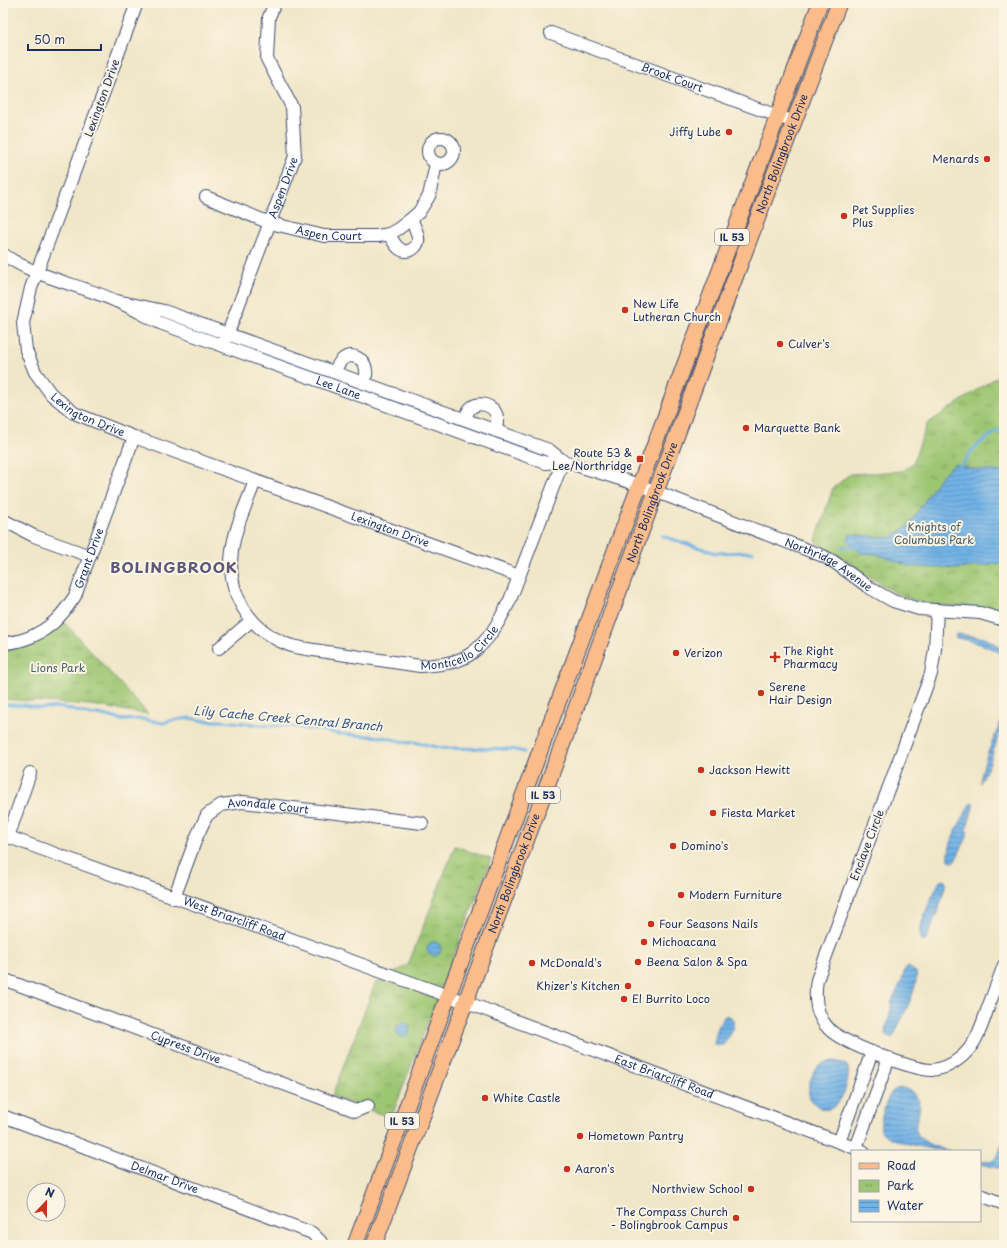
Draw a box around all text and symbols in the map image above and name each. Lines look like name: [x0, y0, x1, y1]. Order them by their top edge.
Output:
scale bar: [28, 26, 101, 52]
text: 50 m: [34, 30, 65, 48]
street label: Lexington Drive: [80, 56, 124, 139]
street label: Brook Court: [639, 58, 706, 96]
street label: North Bolingbrook Drive: [751, 91, 812, 216]
place label: Jiffy Lube: [669, 123, 721, 140]
marker: Jiffy Lube: [724, 127, 734, 137]
place label: Menards: [932, 150, 979, 167]
street label: Aspen Drive: [263, 154, 302, 221]
marker: Menards: [982, 154, 992, 164]
place label: Pet Supplies Plus: [852, 201, 914, 231]
marker: Pet Supplies Plus: [839, 211, 849, 221]
street label: Aspen Court: [294, 220, 362, 244]
road number: IL 53: [715, 229, 749, 245]
place label: New Life Lutheran Church: [633, 295, 721, 325]
marker: New Life Lutheran Church: [620, 305, 630, 315]
place label: Culver's: [788, 335, 830, 352]
marker: Culver's: [775, 339, 785, 349]
street label: Lee Lane: [314, 371, 364, 403]
street label: Lexington Drive: [47, 388, 128, 441]
place label: Marquette Bank: [754, 419, 841, 436]
marker: Marquette Bank: [741, 423, 751, 433]
street label: North Bolingbrook Drive: [622, 439, 682, 565]
place label: Route 53 & Lee/Northridge: [552, 444, 632, 474]
marker: Route 53 & Lee/Northridge: [635, 454, 645, 464]
street label: Lexington Drive: [349, 507, 432, 551]
park label: Knights of Columbus Park: [894, 518, 974, 548]
street label: Grant Drive: [69, 525, 108, 591]
street label: Northridge Avenue: [782, 533, 876, 595]
district label: BOLINGBROOK: [110, 555, 238, 578]
street label: Monticello Circle: [420, 622, 502, 674]
place label: The Right Pharmacy: [783, 642, 838, 672]
place label: Verizon: [684, 644, 723, 661]
marker: Verizon: [671, 648, 681, 658]
marker: The Right Pharmacy: [770, 652, 780, 662]
park label: Lions Park: [30, 659, 86, 676]
place label: Serene Hair Design: [769, 678, 832, 708]
marker: Serene Hair Design: [756, 688, 766, 698]
water label: Lily Cache Creek Central Branch: [193, 701, 384, 735]
place label: Jackson Hewitt: [709, 761, 791, 778]
marker: Jackson Hewitt: [696, 765, 706, 775]
road number: IL 53: [526, 787, 560, 803]
street label: Avondale Court: [226, 793, 310, 818]
place label: Fiesta Market: [721, 804, 796, 821]
street label: Enclave Circle: [845, 807, 888, 883]
marker: Fiesta Market: [708, 808, 718, 818]
street label: North Bolingbrook Drive: [483, 811, 544, 936]
place label: Domino's: [681, 837, 728, 854]
marker: Domino's: [668, 841, 678, 851]
place label: Modern Furniture: [689, 886, 782, 903]
marker: Modern Furniture: [676, 890, 686, 900]
street label: West Briarcliff Road: [181, 892, 288, 944]
place label: Four Seasons Nails: [659, 915, 758, 932]
marker: Four Seasons Nails: [646, 919, 656, 929]
place label: Michoacana: [652, 933, 717, 950]
marker: Michoacana: [639, 937, 649, 947]
place label: Beena Salon & Spa: [646, 953, 748, 970]
place label: McDonald's: [540, 954, 602, 971]
marker: Beena Salon & Spa: [633, 957, 643, 967]
marker: McDonald's: [527, 958, 537, 968]
place label: Khizer's Kitchen: [536, 977, 620, 994]
marker: Khizer's Kitchen: [623, 981, 633, 991]
place label: El Burrito Loco: [632, 990, 710, 1007]
marker: El Burrito Loco: [619, 994, 629, 1004]
street label: Cypress Drive: [148, 1026, 223, 1068]
street label: East Briarcliff Road: [612, 1050, 716, 1102]
place label: White Castle: [493, 1089, 561, 1106]
marker: White Castle: [480, 1093, 490, 1103]
road number: IL 53: [385, 1113, 419, 1129]
place label: Hometown Pantry: [588, 1127, 684, 1144]
marker: Hometown Pantry: [575, 1131, 585, 1141]
legend: [851, 1150, 981, 1222]
street label: Delmar Drive: [129, 1156, 201, 1197]
text: Road: [887, 1156, 916, 1174]
place label: Aaron's: [575, 1160, 615, 1177]
marker: Aaron's: [562, 1164, 572, 1174]
text: Park: [887, 1176, 914, 1194]
place label: Northview School: [652, 1180, 743, 1197]
north arrow: [26, 1182, 66, 1222]
text: N: [43, 1183, 57, 1202]
marker: Northview School: [746, 1184, 756, 1194]
text: Water: [887, 1196, 924, 1214]
place label: The Compass Church - Bolingbrook Campus: [611, 1203, 728, 1233]
marker: The Compass Church - Bolingbrook Campus: [731, 1213, 741, 1223]

